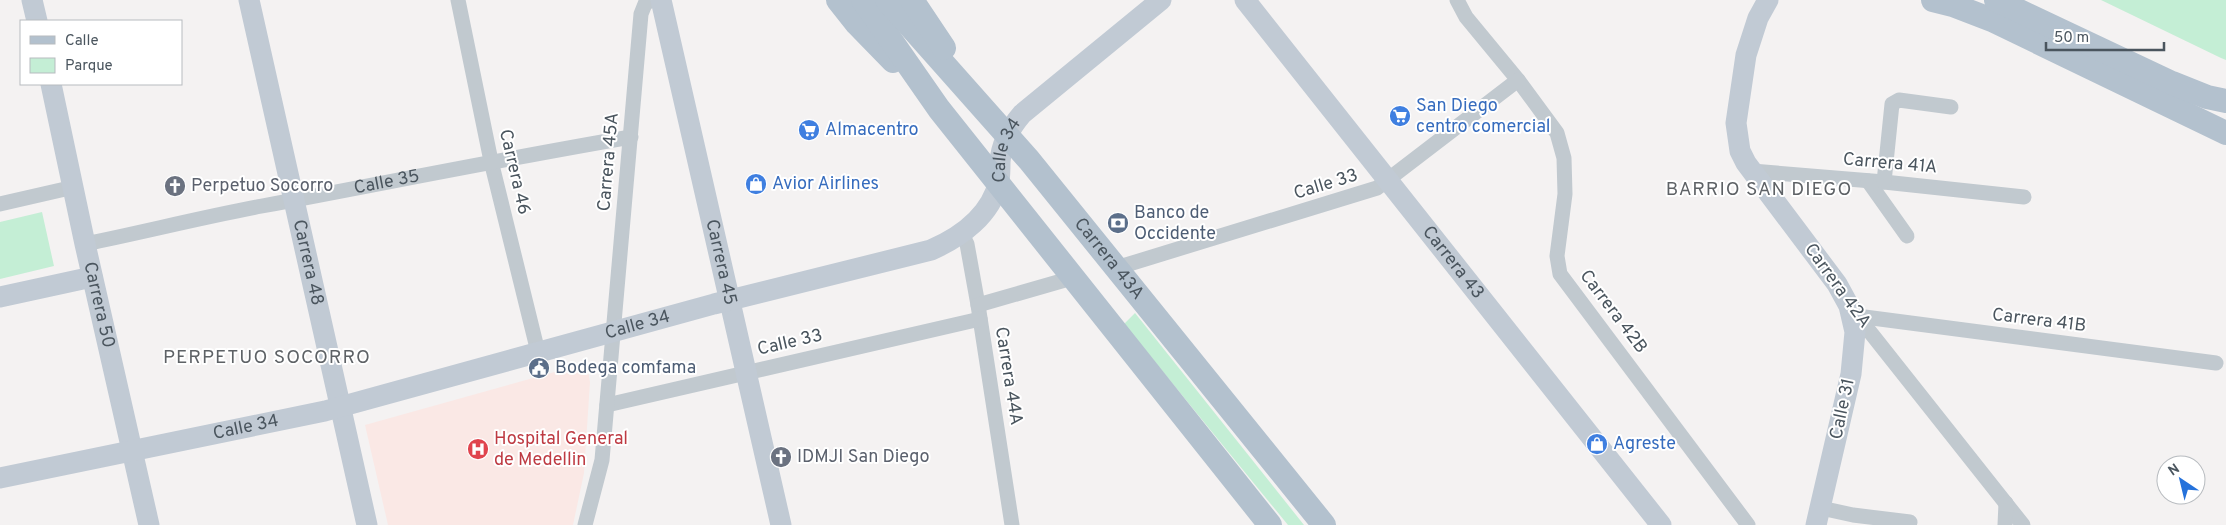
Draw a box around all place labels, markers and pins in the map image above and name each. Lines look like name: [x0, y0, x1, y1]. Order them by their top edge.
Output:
place label: San Diego centro comercial: [1416, 95, 1551, 139]
supermarket icon: San Diego centro comercial: [1388, 104, 1412, 128]
supermarket icon: Almacentro: [797, 118, 821, 142]
place label: Almacentro: [825, 119, 919, 142]
shop icon: Avior Airlines: [744, 172, 768, 196]
place label: Avior Airlines: [772, 173, 879, 196]
church icon: Perpetuo Socorro: [163, 174, 187, 198]
place label: Perpetuo Socorro: [191, 175, 333, 198]
place label: Banco de Occidente: [1134, 202, 1216, 246]
bank icon: Banco de Occidente: [1106, 211, 1130, 235]
public building icon: Bodega comfama: [527, 356, 551, 380]
place label: Bodega comfama: [555, 357, 696, 380]
place label: Hospital General de Medellin: [494, 428, 628, 472]
shop icon: Agreste: [1585, 432, 1609, 456]
place label: Agreste: [1613, 433, 1676, 456]
hospital icon: Hospital General de Medellin: [466, 437, 490, 461]
church icon: IDMJI San Diego: [769, 445, 793, 469]
place label: IDMJI San Diego: [797, 446, 929, 469]

